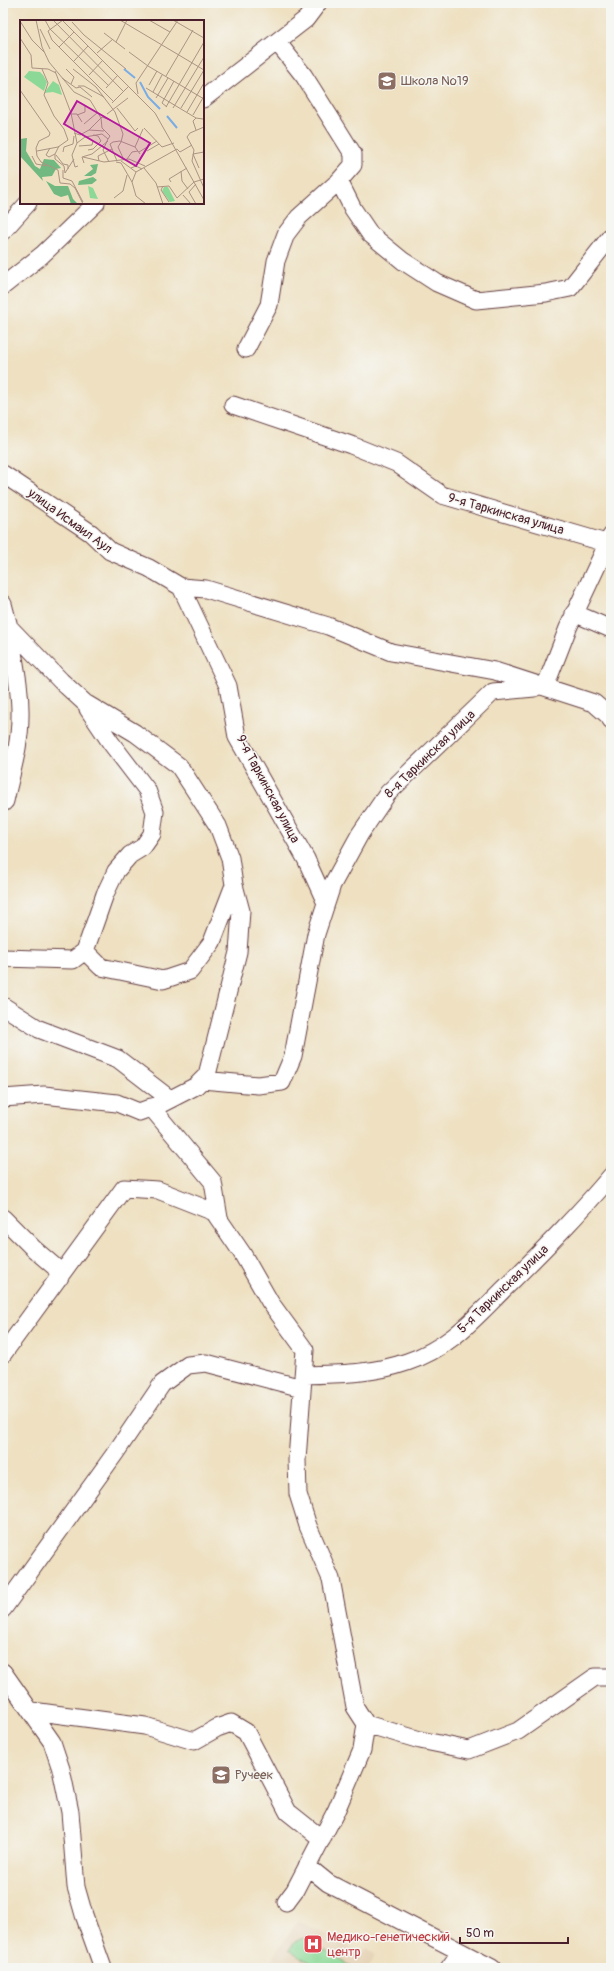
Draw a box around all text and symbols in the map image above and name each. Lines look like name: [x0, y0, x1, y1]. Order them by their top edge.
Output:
inset map: [20, 20, 204, 204]
school or university icon: Школа №19: [376, 70, 398, 92]
place label: Школа №19: [401, 73, 469, 89]
street label: улица Исмаил Аул: [24, 484, 115, 557]
street label: 9-я Таркинская улица: [446, 490, 566, 538]
street label: 8-я Таркинская улица: [381, 707, 479, 801]
street label: 9-я Таркинская улица: [233, 732, 303, 846]
street label: 5-я Таркинская улица: [454, 1241, 552, 1337]
school or university icon: Ручеек: [210, 1764, 232, 1786]
place label: Ручеек: [235, 1767, 273, 1783]
scale bar: [460, 1919, 568, 1945]
text: 50 m: [466, 1926, 494, 1941]
place label: Медико-генетический центр: [327, 1929, 450, 1960]
hospital icon: Медико-генетический центр: [302, 1933, 324, 1955]

